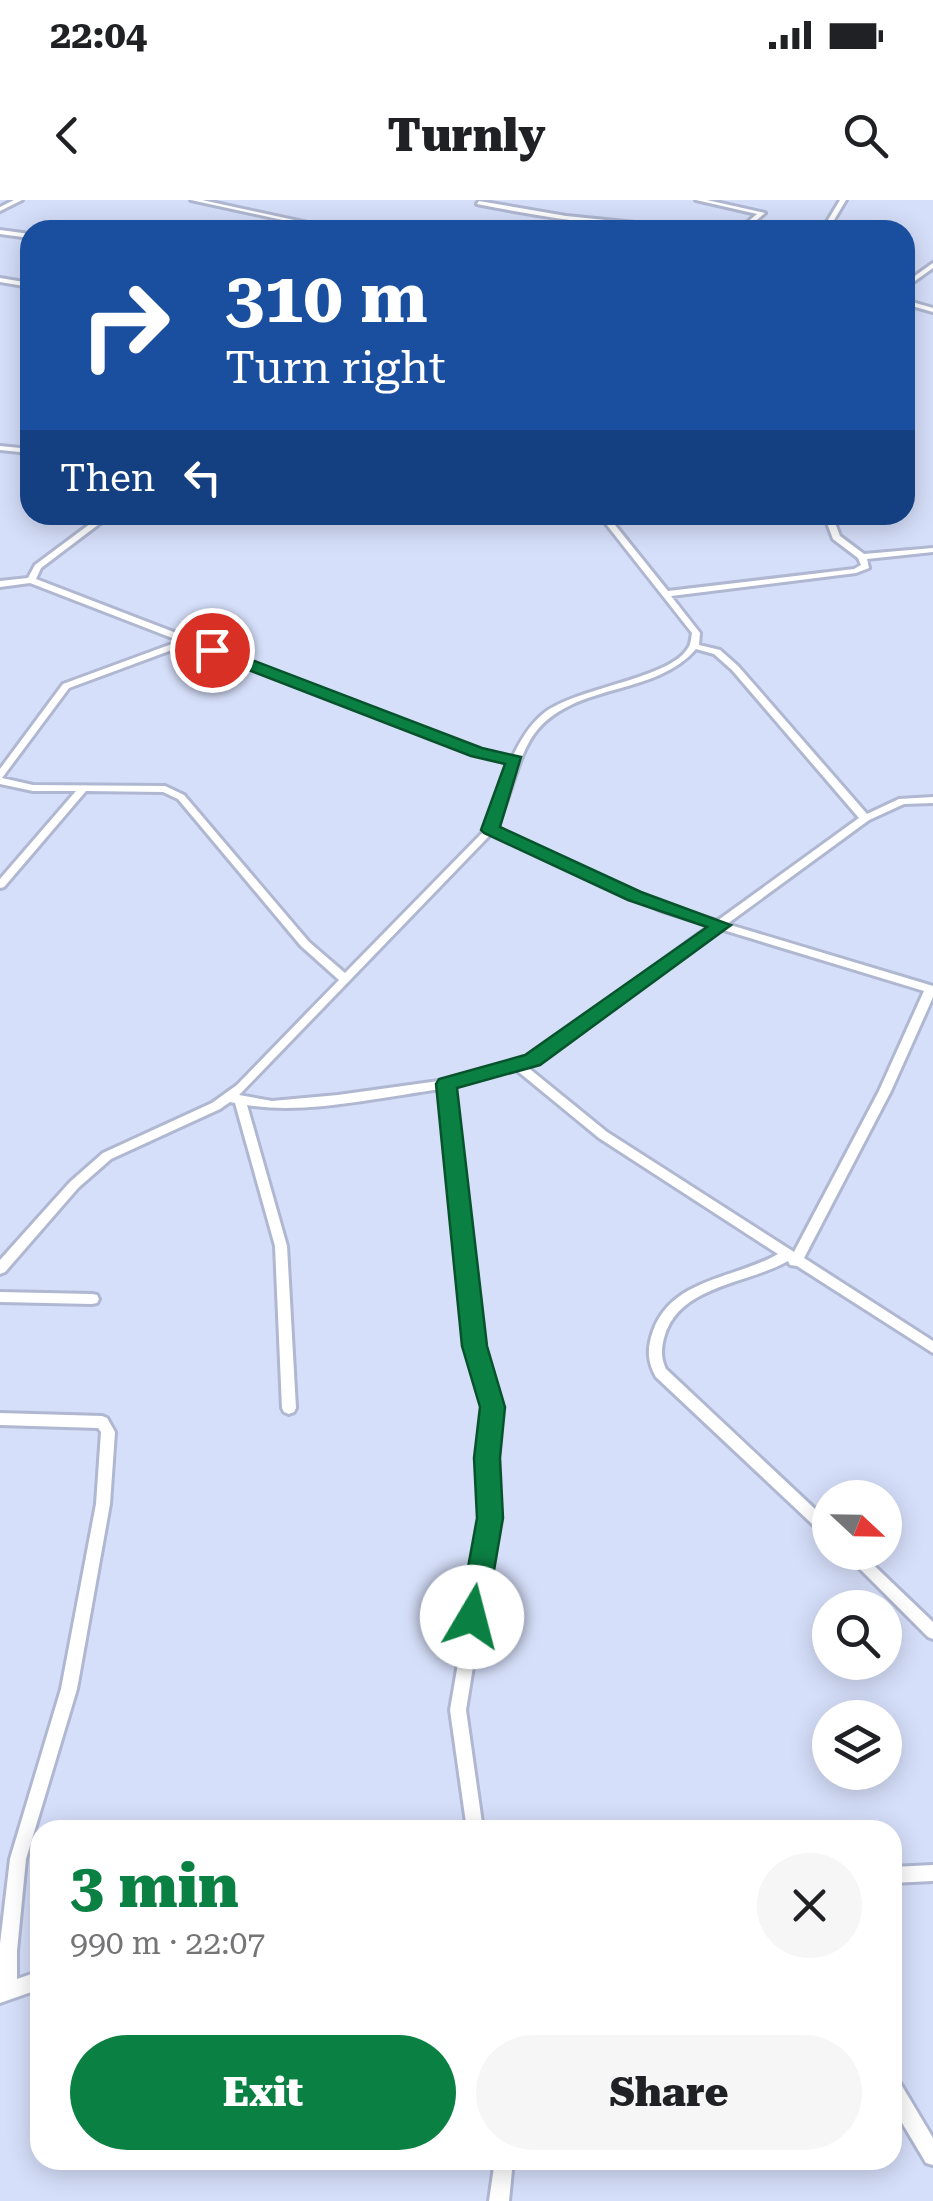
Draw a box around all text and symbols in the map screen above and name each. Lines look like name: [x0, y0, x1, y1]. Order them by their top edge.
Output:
text: 22:04: [50, 13, 147, 57]
icon: back: [40, 108, 95, 163]
icon: search: [838, 108, 893, 163]
text: Turnly: [388, 109, 546, 162]
text: 310 m: [225, 257, 428, 339]
icon: right: [60, 260, 190, 390]
text: Turn right: [225, 341, 446, 394]
icon: left: [175, 450, 230, 505]
text: Then: [60, 456, 155, 500]
pin: [170, 608, 255, 693]
icon: arrive: [185, 623, 240, 678]
north arrow: [812, 1480, 902, 1570]
map controls: [812, 1480, 902, 1790]
position arrow: [420, 1565, 524, 1669]
button: search: [812, 1590, 902, 1680]
button: layers: [812, 1700, 902, 1790]
text: 3 min: [70, 1851, 239, 1922]
button: close: [757, 1853, 862, 1958]
text: 990 m · 22:07: [70, 1924, 265, 1962]
button: Exit: [70, 2035, 456, 2150]
button: Share: [476, 2035, 862, 2150]

